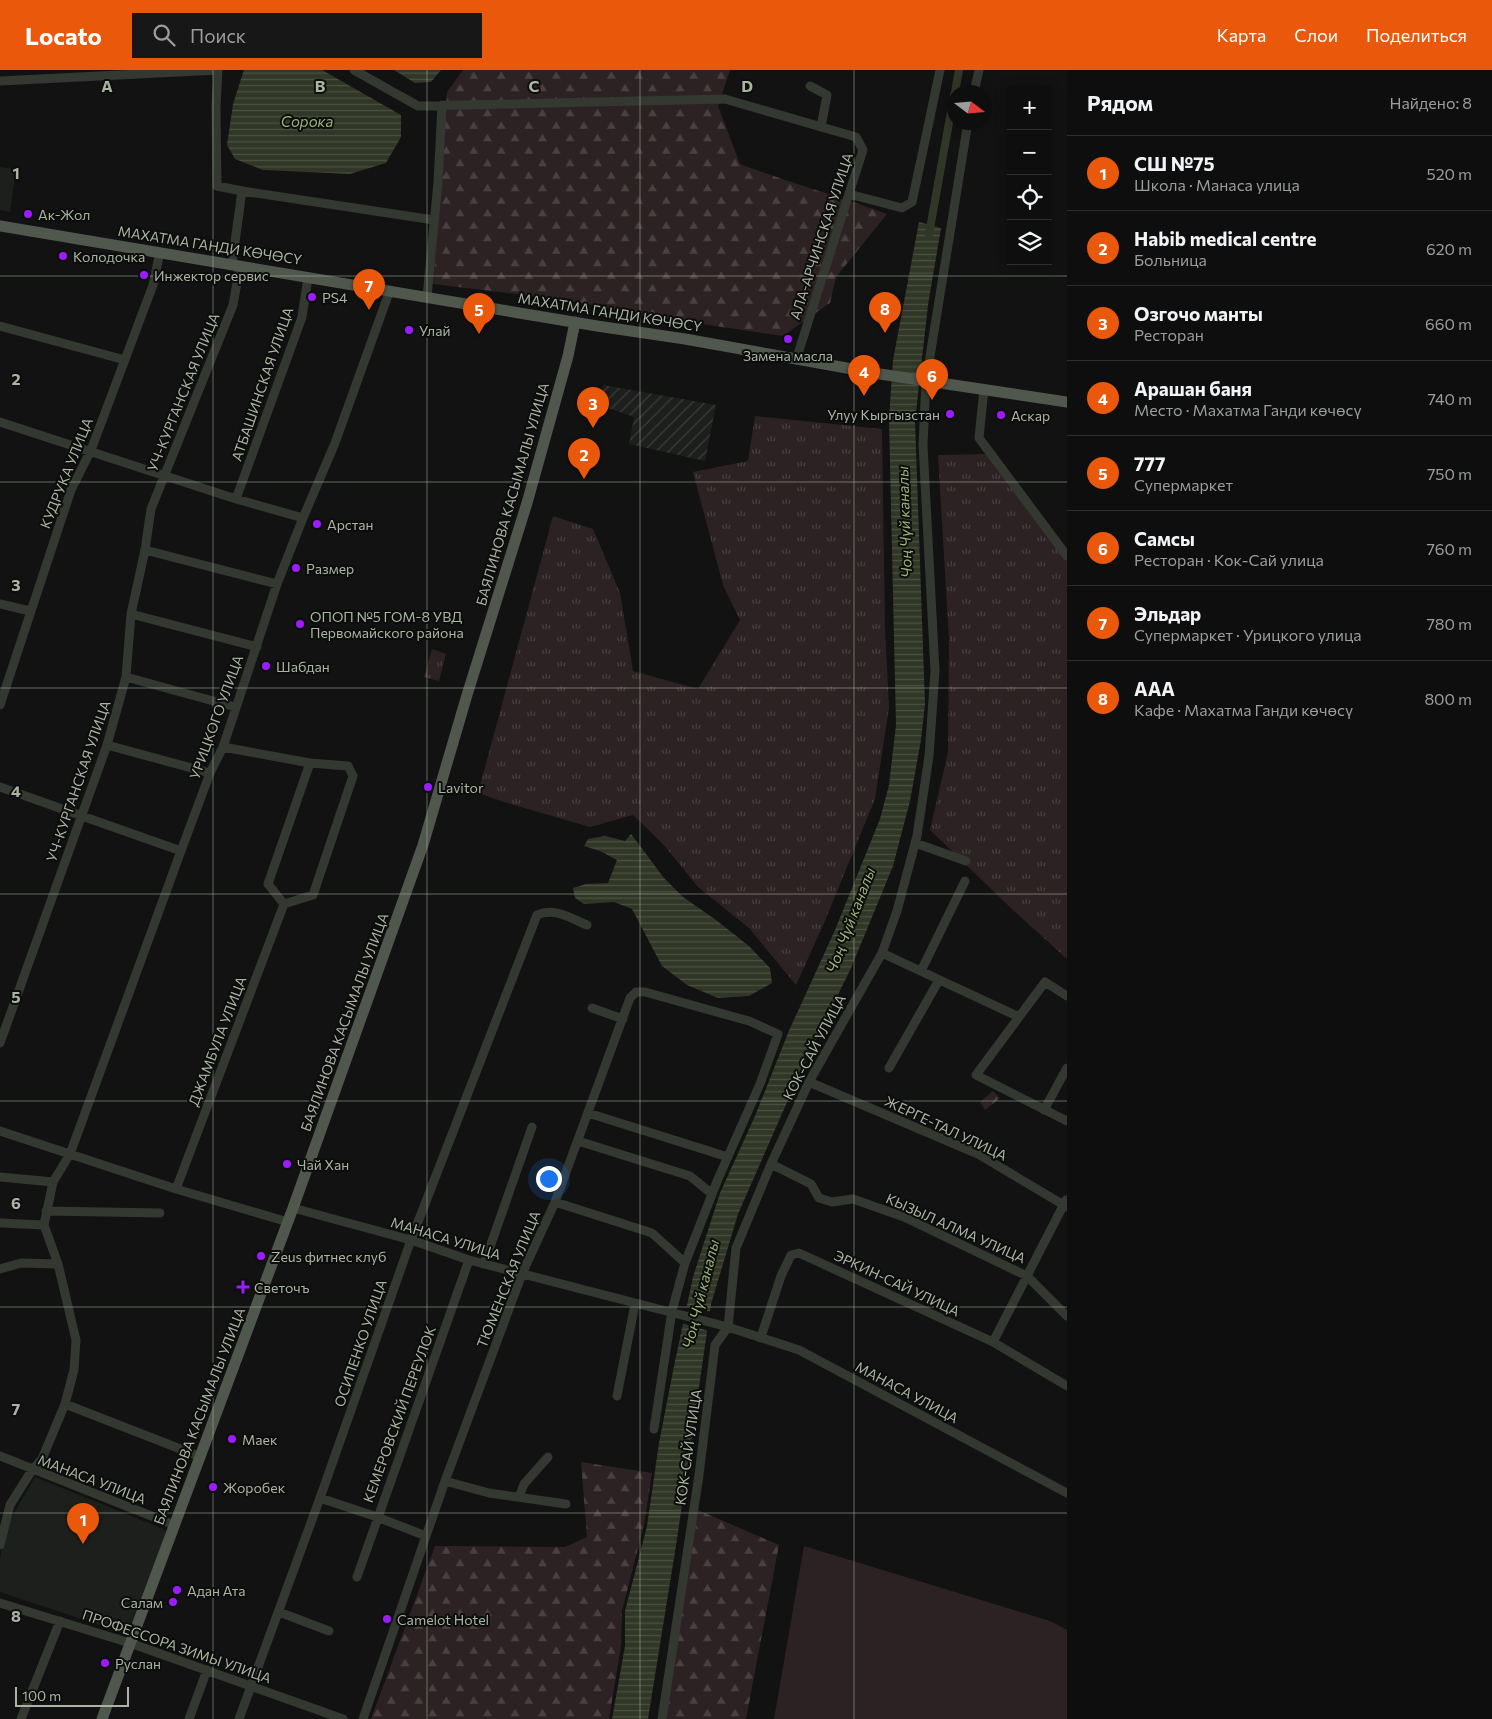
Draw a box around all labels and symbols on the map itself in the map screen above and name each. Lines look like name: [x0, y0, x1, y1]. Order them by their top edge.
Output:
text: A: [101, 76, 113, 95]
text: B: [315, 76, 326, 95]
text: C: [529, 76, 540, 95]
text: D: [741, 76, 753, 95]
north arrow: [947, 85, 992, 130]
water label: Сорока: [281, 112, 334, 130]
street label: АЛА-АРЧИНСКАЯ УЛИЦА: [786, 150, 856, 322]
text: 1: [12, 163, 20, 182]
place label: Ак-Жол: [38, 206, 90, 223]
marker: Ак-Жол: [22, 208, 34, 220]
street label: МАХАТМА ГАНДИ КӨЧӨСҮ: [117, 222, 303, 268]
place label: Колодочка: [73, 248, 145, 265]
marker: Колодочка: [57, 250, 69, 262]
place label: Инжектор сервис: [154, 267, 269, 284]
marker: Инжектор сервис: [138, 269, 150, 281]
pin: 7: [353, 269, 385, 310]
place label: PS4: [322, 289, 348, 306]
street label: МАХАТМА ГАНДИ КӨЧӨСҮ: [517, 289, 703, 335]
marker: PS4: [306, 291, 318, 303]
pin: 8: [869, 292, 901, 333]
pin: 5: [463, 293, 495, 334]
street label: АТБАШИНСКАЯ УЛИЦА: [228, 304, 296, 463]
street label: УЧ-КУРГАНСКАЯ УЛИЦА: [143, 310, 223, 474]
place label: Улай: [419, 322, 450, 339]
marker: Улай: [403, 324, 415, 336]
marker: Замена масла: [782, 333, 794, 345]
place label: Замена масла: [743, 347, 833, 364]
pin: 4: [848, 355, 880, 396]
pin: 6: [916, 359, 948, 400]
text: 2: [11, 369, 21, 388]
street label: БАЯЛИНОВА КАСЫМАЛЫ УЛИЦА: [472, 380, 552, 607]
pin: 3: [577, 387, 609, 428]
place label: Улуу Кыргызстан: [827, 406, 940, 423]
place label: Аскар: [1011, 407, 1050, 424]
marker: Улуу Кыргызстан: [944, 408, 956, 420]
marker: Аскар: [995, 409, 1007, 421]
street label: КУДРУКА УЛИЦА: [36, 415, 96, 531]
pin: 2: [568, 438, 600, 479]
water label: Чоң Чүй каналы: [893, 466, 915, 578]
place label: Арстан: [327, 516, 374, 533]
marker: Арстан: [311, 518, 323, 530]
place label: Размер: [306, 560, 354, 577]
marker: Размер: [290, 562, 302, 574]
text: 3: [11, 575, 21, 594]
place label: ОПОП №5 ГОМ-8 УВД Первомайского района: [310, 608, 464, 641]
marker: ОПОП №5 ГОМ-8 УВД Первомайского района: [294, 618, 306, 630]
street label: УРИЦКОГО УЛИЦА: [186, 652, 247, 781]
place label: Шабдан: [276, 658, 330, 675]
marker: Шабдан: [260, 660, 272, 672]
street label: УЧ-КУРГАНСКАЯ УЛИЦА: [42, 698, 114, 864]
place label: Lavitor: [438, 779, 484, 796]
text: 4: [11, 781, 21, 800]
marker: Lavitor: [422, 781, 434, 793]
water label: Чоң Чүй каналы: [822, 865, 878, 975]
street label: БАЯЛИНОВА КАСЫМАЛЫ УЛИЦА: [296, 910, 392, 1134]
street label: ДЖАМБУЛА УЛИЦА: [184, 973, 250, 1108]
text: 5: [11, 987, 21, 1006]
street label: КОК-САЙ УЛИЦА: [779, 991, 849, 1103]
street label: ЖЕРГЕ-ТАЛ УЛИЦА: [882, 1092, 1010, 1164]
place label: Чай Хан: [297, 1156, 349, 1173]
marker: Чай Хан: [281, 1158, 293, 1170]
your location: [536, 1166, 562, 1192]
street label: КЫЗЫЛ АЛМА УЛИЦА: [884, 1189, 1029, 1267]
text: 6: [11, 1193, 21, 1212]
street label: ТЮМЕНСКАЯ УЛИЦА: [473, 1208, 543, 1350]
street label: МАНАСА УЛИЦА: [389, 1213, 503, 1263]
water label: Чоң Чүй каналы: [678, 1238, 722, 1350]
street label: ЭРКИН-САЙ УЛИЦА: [831, 1246, 963, 1320]
place label: Zeus фитнес клуб: [271, 1248, 387, 1265]
marker: Zeus фитнес клуб: [255, 1250, 267, 1262]
street label: ОСИПЕНКО УЛИЦА: [330, 1277, 390, 1409]
place label: Светочъ: [254, 1279, 310, 1296]
marker: Светочъ: [236, 1280, 250, 1294]
street label: БАЯЛИНОВА КАСЫМАЛЫ УЛИЦА: [150, 1305, 248, 1527]
street label: КЕМЕРОВСКИЙ ПЕРЕУЛОК: [359, 1323, 439, 1505]
street label: МАНАСА УЛИЦА: [853, 1358, 962, 1427]
street label: КОК-САЙ УЛИЦА: [671, 1388, 705, 1506]
text: 7: [12, 1399, 21, 1418]
place label: Маек: [242, 1431, 278, 1448]
marker: Маек: [226, 1433, 238, 1445]
street label: МАНАСА УЛИЦА: [36, 1451, 149, 1508]
place label: Жоробек: [223, 1479, 286, 1496]
marker: Жоробек: [207, 1481, 219, 1493]
pin: 1: [67, 1503, 99, 1544]
place label: Адан Ата: [187, 1582, 246, 1599]
marker: Адан Ата: [171, 1584, 183, 1596]
place label: Салам: [121, 1594, 163, 1611]
marker: Салам: [167, 1596, 179, 1608]
text: 8: [11, 1606, 21, 1625]
street label: ПРОФЕССОРА ЗИМЫ УЛИЦА: [80, 1606, 274, 1686]
place label: Camelot Hotel: [397, 1611, 489, 1628]
marker: Camelot Hotel: [381, 1613, 393, 1625]
place label: Руслан: [115, 1655, 161, 1672]
marker: Руслан: [99, 1657, 111, 1669]
scale bar: [15, 1684, 129, 1707]

